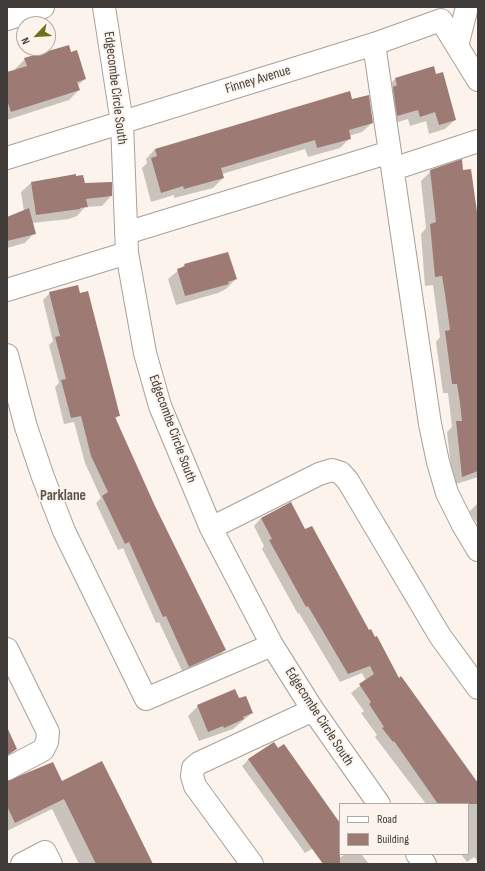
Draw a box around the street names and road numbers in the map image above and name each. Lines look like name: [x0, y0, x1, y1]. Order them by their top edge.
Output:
street label: Edgecombe Circle South: [100, 30, 130, 146]
street label: Finney Avenue: [223, 62, 293, 98]
street label: Edgecombe Circle South: [145, 373, 199, 485]
street label: Edgecombe Circle South: [281, 665, 357, 769]

